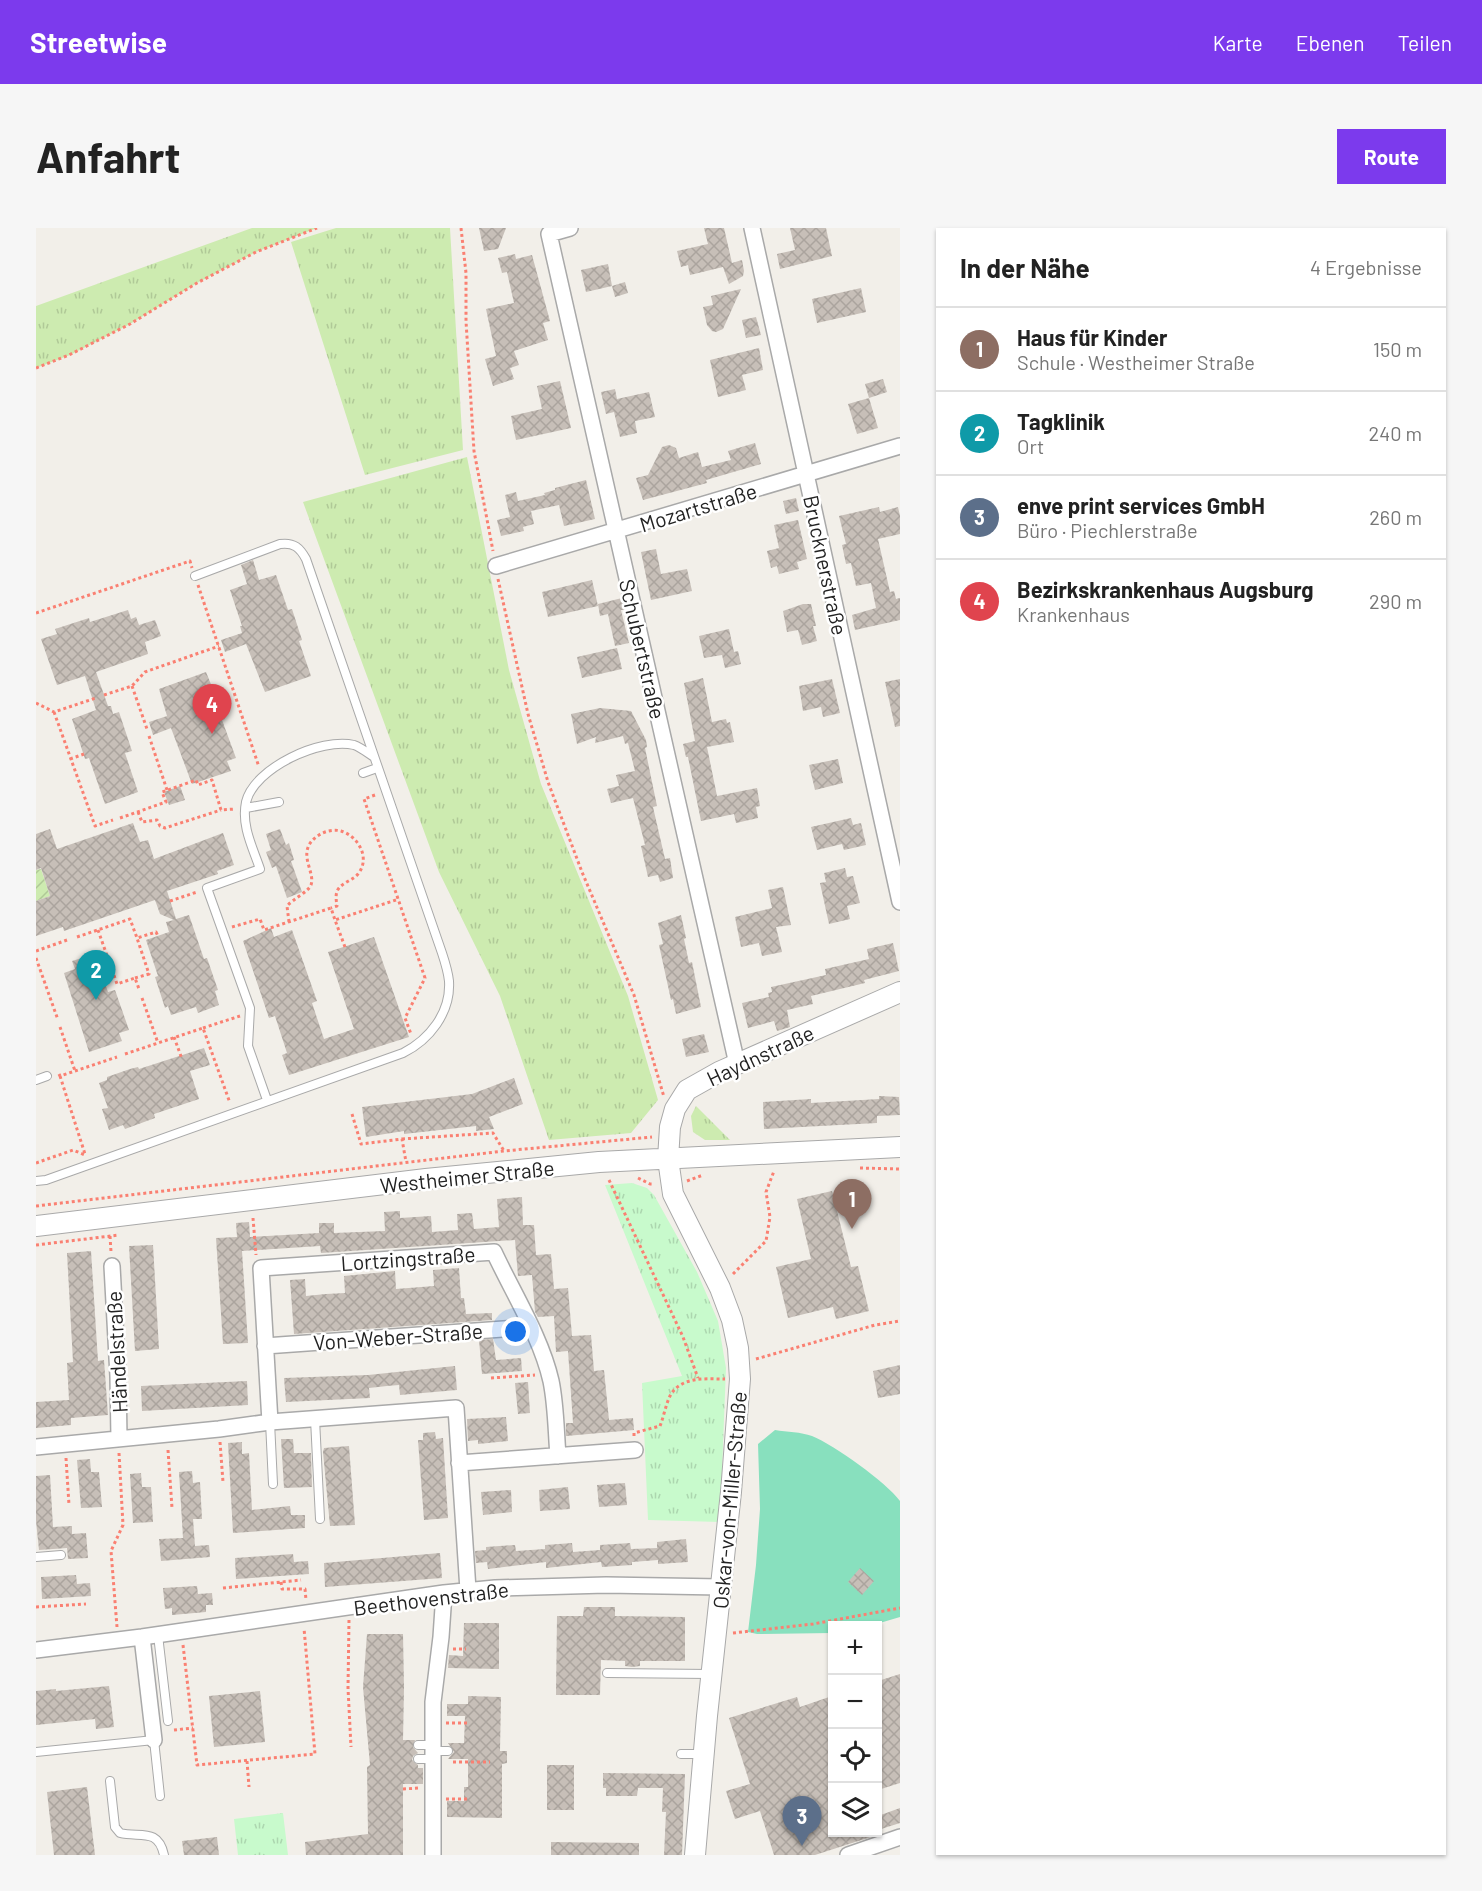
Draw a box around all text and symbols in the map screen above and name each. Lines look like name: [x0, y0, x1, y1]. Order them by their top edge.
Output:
text: Streetwise: [30, 25, 167, 59]
text: Karte: [1213, 30, 1263, 55]
text: Ebenen: [1296, 30, 1365, 55]
text: Teilen: [1398, 30, 1452, 55]
button: Route: [1337, 129, 1446, 184]
text: Anfahrt: [36, 131, 181, 181]
text: In der Nähe: [960, 252, 1090, 283]
text: 4 Ergebnisse: [1310, 255, 1422, 279]
text: Haus für Kinder: [1017, 324, 1167, 350]
text: 1: [976, 337, 983, 361]
text: 150 m: [1373, 337, 1422, 361]
text: Schule · Westheimer Straße: [1017, 350, 1255, 374]
text: Tagklinik: [1017, 408, 1105, 434]
text: 2: [974, 421, 985, 445]
text: 240 m: [1368, 421, 1422, 445]
text: Ort: [1017, 434, 1044, 458]
street label: Mozartstraße: [636, 477, 760, 537]
text: enve print services GmbH: [1017, 492, 1265, 518]
street label: Brucknerstraße: [799, 493, 853, 637]
text: 3: [974, 505, 985, 529]
text: 260 m: [1369, 505, 1422, 529]
text: Büro · Piechlerstraße: [1017, 518, 1198, 542]
text: Bezirkskrankenhaus Augsburg: [1017, 576, 1313, 602]
street label: Schubertstraße: [615, 577, 671, 721]
text: 4: [973, 589, 986, 613]
text: 290 m: [1369, 589, 1422, 613]
text: Krankenhaus: [1017, 602, 1130, 626]
pin: 4: [192, 684, 231, 734]
pin: 2: [76, 950, 116, 1000]
street label: Haydnstraße: [702, 1019, 818, 1091]
street label: Westheimer Straße: [379, 1154, 555, 1198]
pin: 1: [832, 1180, 872, 1229]
street label: Lortzingstraße: [340, 1241, 476, 1275]
street label: Händelstraße: [100, 1290, 132, 1414]
your location: [501, 1317, 530, 1346]
street label: Von-Weber-Straße: [312, 1318, 484, 1354]
street label: Oskar-von-Miller-Straße: [707, 1390, 751, 1610]
street label: Beethovenstraße: [352, 1576, 510, 1620]
map controls: [828, 1621, 882, 1837]
button: +: [828, 1621, 882, 1675]
button: −: [828, 1675, 882, 1729]
button: locate: [828, 1729, 882, 1783]
button: layers: [828, 1783, 882, 1837]
pin: 3: [782, 1796, 822, 1846]

